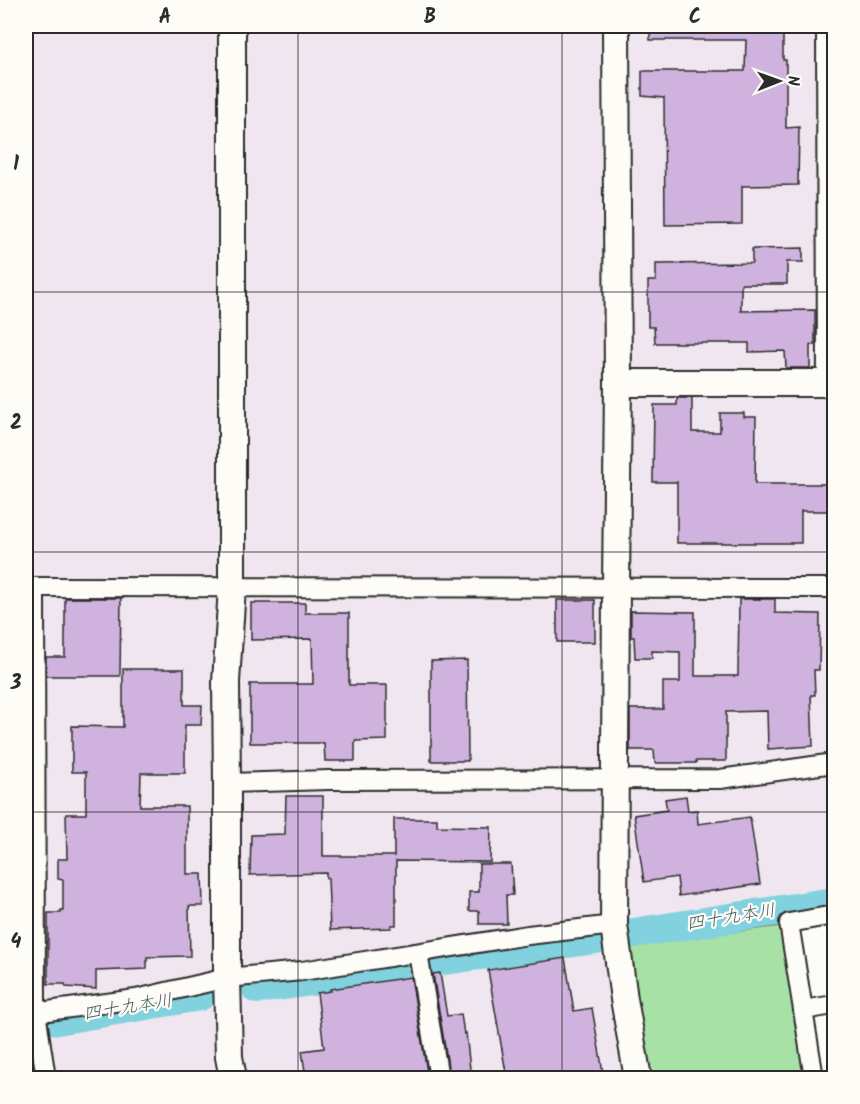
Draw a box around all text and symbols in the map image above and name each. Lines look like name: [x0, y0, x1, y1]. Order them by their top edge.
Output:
text: A: [159, 2, 171, 34]
text: B: [424, 2, 436, 34]
text: C: [689, 2, 701, 34]
north arrow: [749, 51, 809, 111]
text: N: [780, 75, 805, 86]
text: 1: [13, 149, 19, 181]
text: 2: [10, 408, 22, 440]
text: 3: [10, 668, 22, 700]
water label: 四十九本川: [684, 897, 778, 939]
text: 4: [11, 927, 22, 959]
water label: 四十九本川: [81, 987, 175, 1029]

